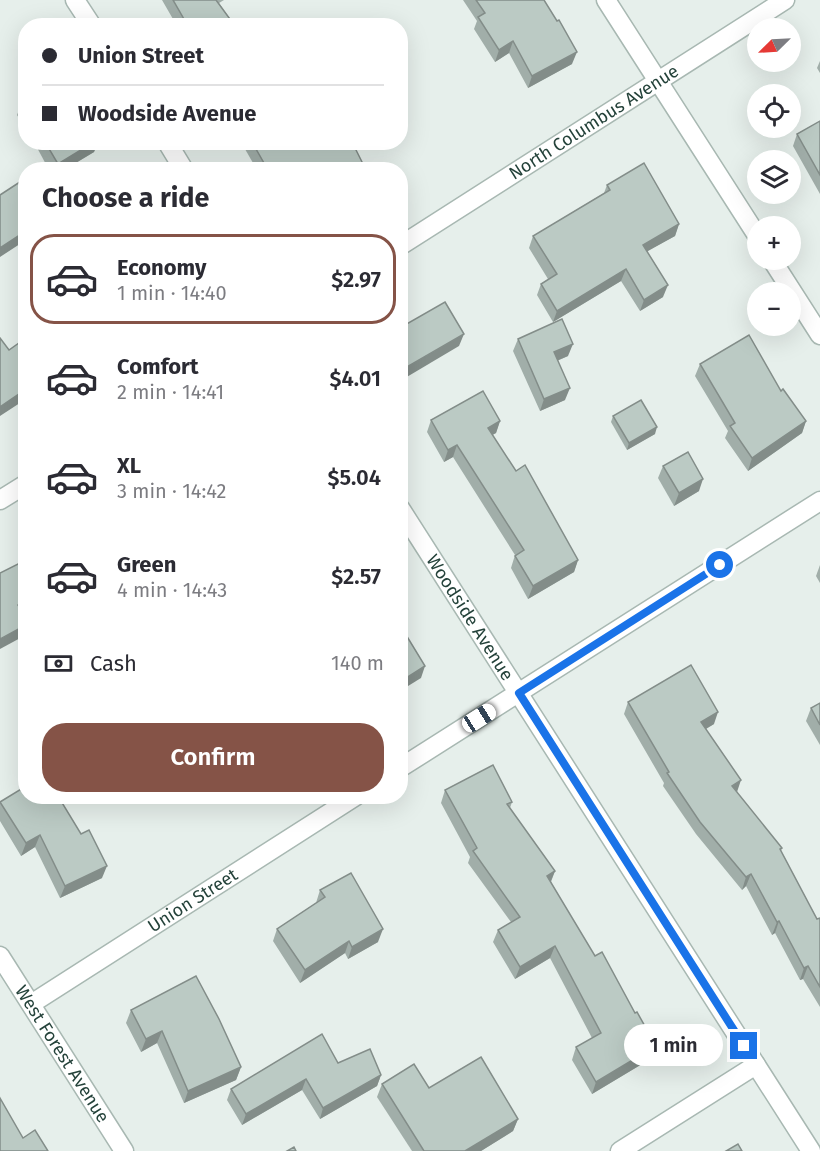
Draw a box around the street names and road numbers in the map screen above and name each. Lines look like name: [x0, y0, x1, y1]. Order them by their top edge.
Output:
street label: North Columbus Avenue: [505, 60, 683, 185]
street label: Woodside Avenue: [422, 550, 518, 685]
street label: Union Street: [144, 863, 242, 937]
street label: West Forest Avenue: [10, 981, 114, 1127]

